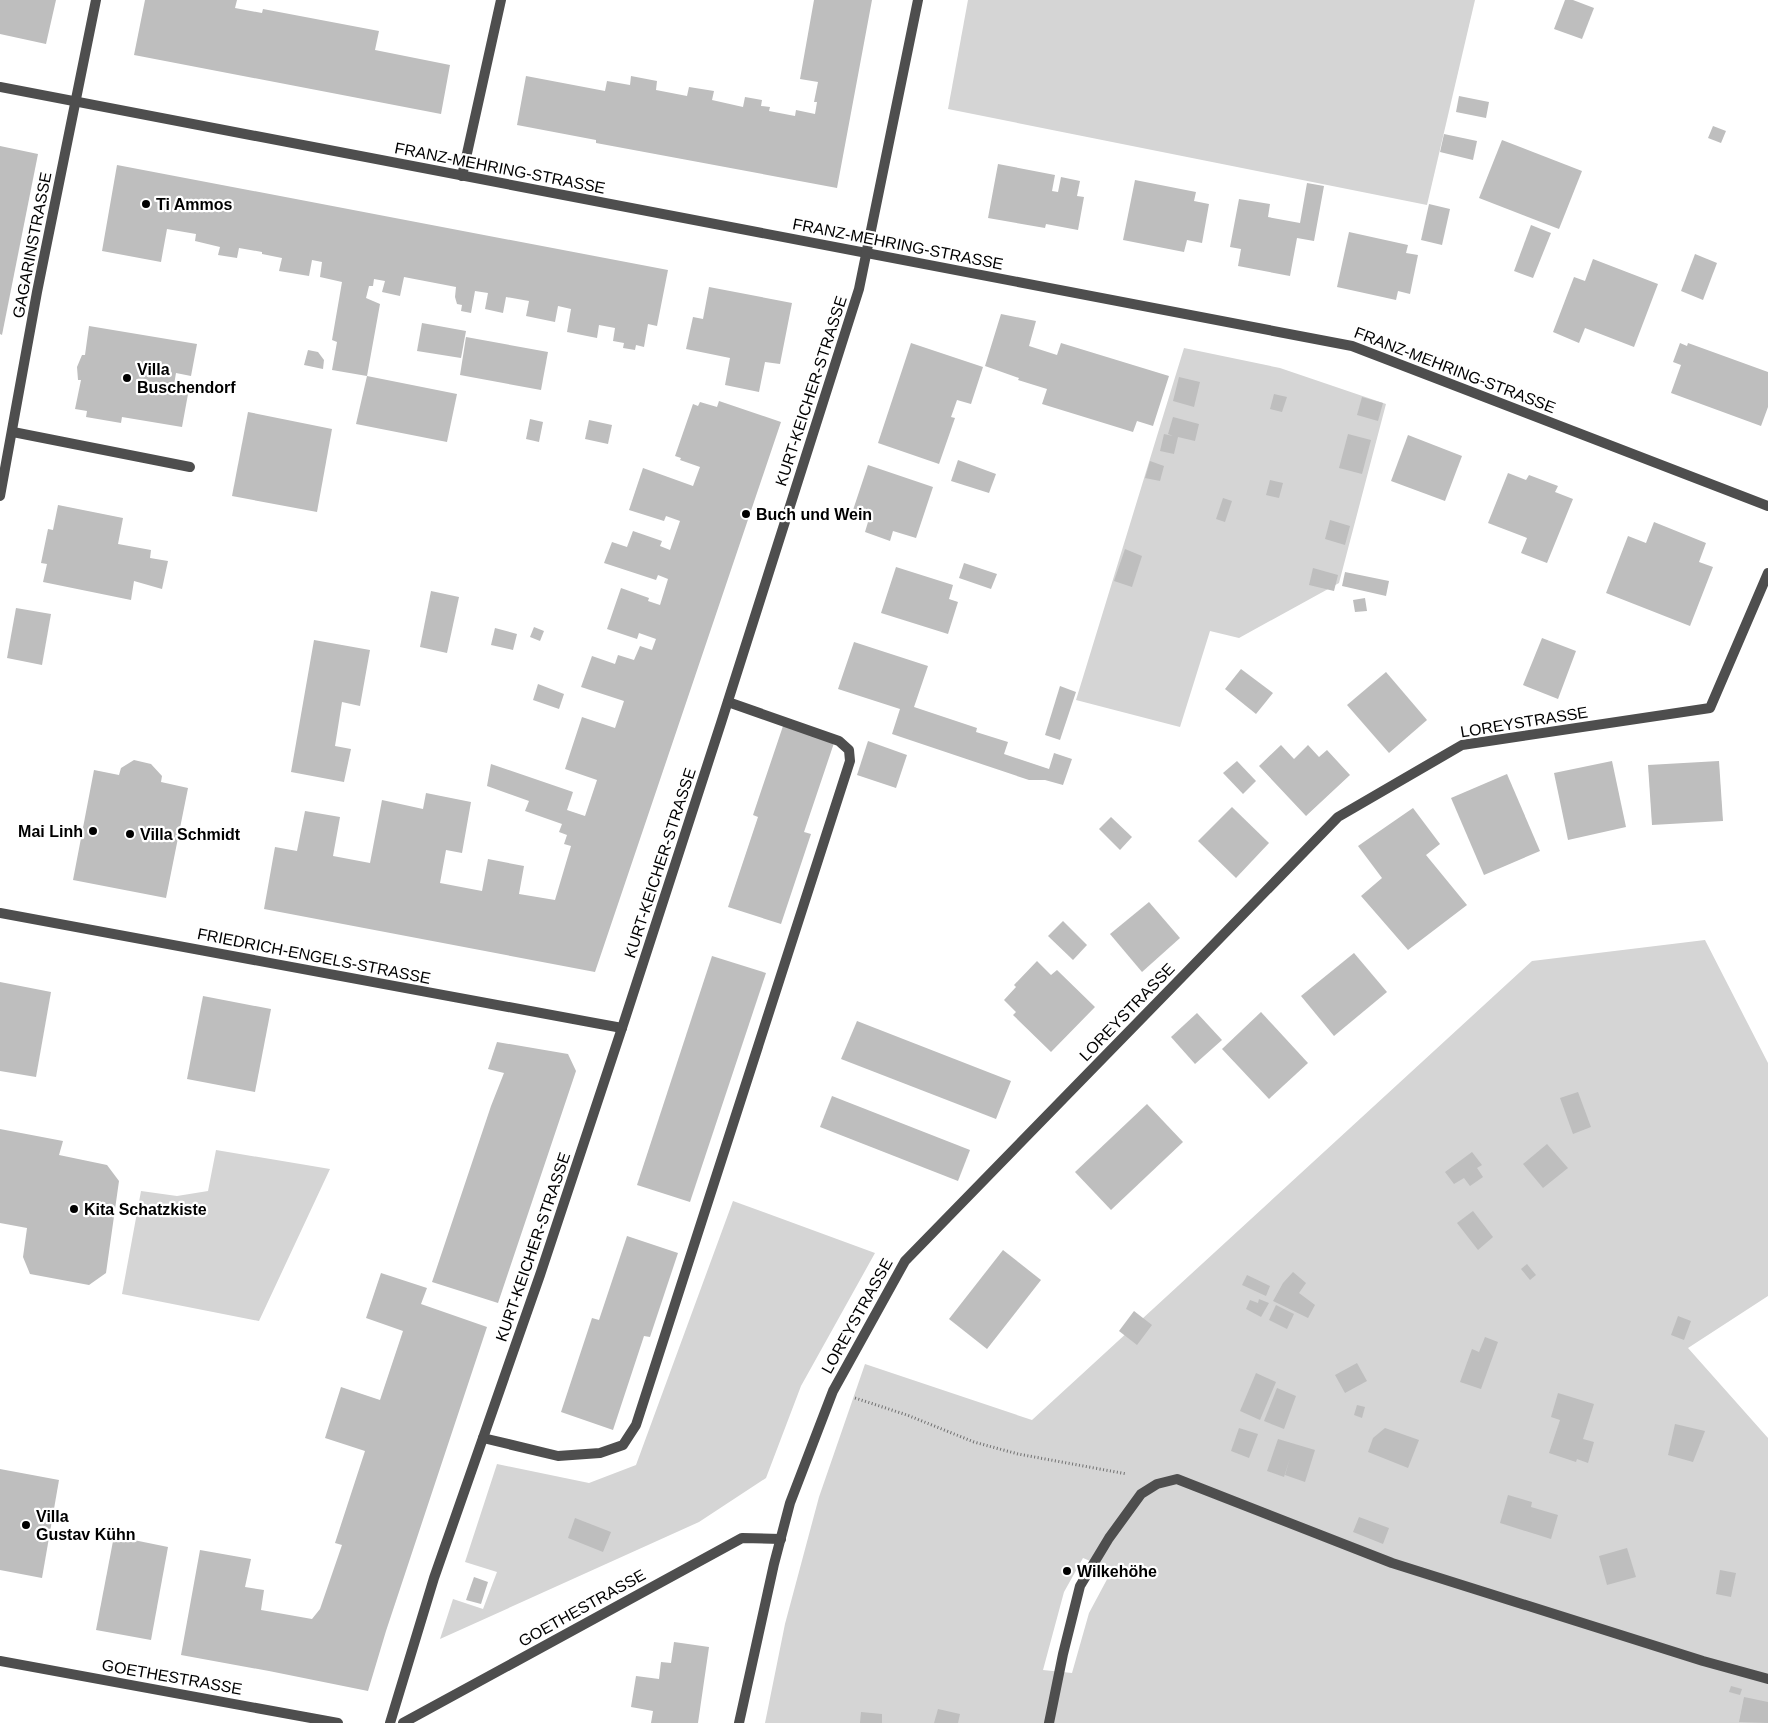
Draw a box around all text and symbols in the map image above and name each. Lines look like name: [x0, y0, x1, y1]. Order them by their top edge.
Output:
street label: FRANZ-MEHRING-STRASSE: [393, 139, 607, 197]
street label: GAGARINSTRASSE: [9, 170, 55, 320]
place label: Ti Ammos: [156, 196, 233, 213]
marker: Ti Ammos: [140, 198, 152, 210]
street label: FRANZ-MEHRING-STRASSE: [791, 215, 1005, 273]
street label: KURT-KEICHER-STRASSE: [772, 294, 850, 488]
street label: FRANZ-MEHRING-STRASSE: [1352, 324, 1558, 416]
place label: Villa Buschendorf: [137, 361, 236, 396]
marker: Villa Buschendorf: [121, 372, 133, 384]
place label: Buch und Wein: [756, 506, 872, 523]
marker: Buch und Wein: [740, 508, 752, 520]
street label: LOREYSTRASSE: [1459, 704, 1589, 740]
street label: KURT-KEICHER-STRASSE: [621, 766, 699, 960]
place label: Mai Linh: [18, 823, 83, 840]
marker: Mai Linh: [87, 825, 99, 837]
place label: Villa Schmidt: [140, 826, 241, 843]
marker: Villa Schmidt: [124, 828, 136, 840]
street label: FRIEDRICH-ENGELS-STRASSE: [196, 925, 432, 987]
street label: LOREYSTRASSE: [1076, 960, 1178, 1064]
street label: KURT-KEICHER-STRASSE: [493, 1150, 573, 1344]
place label: Kita Schatzkiste: [84, 1201, 207, 1218]
marker: Kita Schatzkiste: [68, 1203, 80, 1215]
street label: LOREYSTRASSE: [818, 1255, 896, 1377]
place label: Villa Gustav Kühn: [36, 1508, 136, 1543]
marker: Villa Gustav Kühn: [20, 1519, 32, 1531]
place label: Wilkehöhe: [1077, 1563, 1157, 1580]
marker: Wilkehöhe: [1061, 1565, 1073, 1577]
street label: GOETHESTRASSE: [516, 1566, 648, 1650]
street label: GOETHESTRASSE: [100, 1656, 244, 1698]

